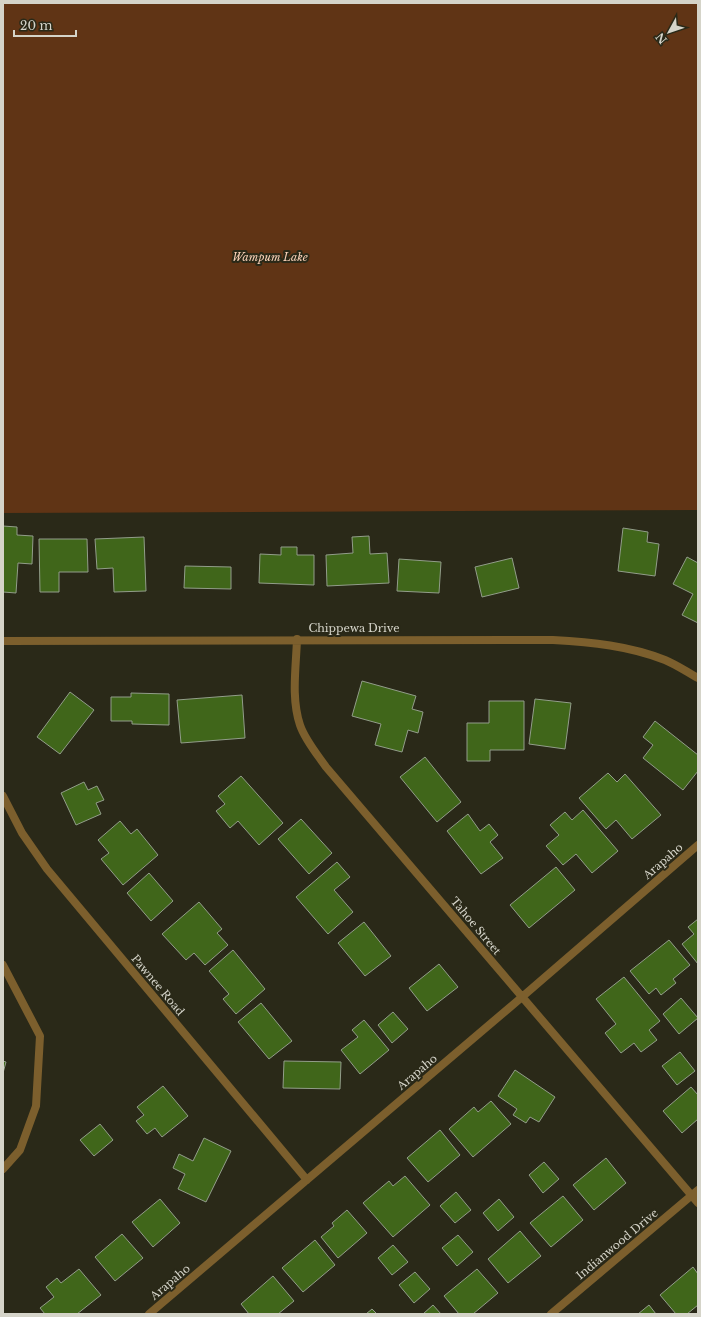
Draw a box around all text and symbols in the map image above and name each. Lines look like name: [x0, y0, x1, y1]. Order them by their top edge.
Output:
scale bar: [14, 12, 76, 38]
north arrow: [649, 12, 689, 52]
text: 20 m: [20, 18, 52, 33]
text: N: [652, 29, 670, 47]
park label: Wampum Lake: [232, 250, 308, 264]
street label: Chippewa Drive: [308, 621, 400, 635]
street label: Arapaho: [639, 840, 686, 883]
street label: Tahoe Street: [448, 894, 505, 958]
street label: Pawnee Road: [128, 952, 188, 1019]
street label: Arapaho: [393, 1051, 440, 1093]
street label: Indianwood Drive: [573, 1206, 661, 1282]
street label: Arapaho: [146, 1261, 193, 1303]

